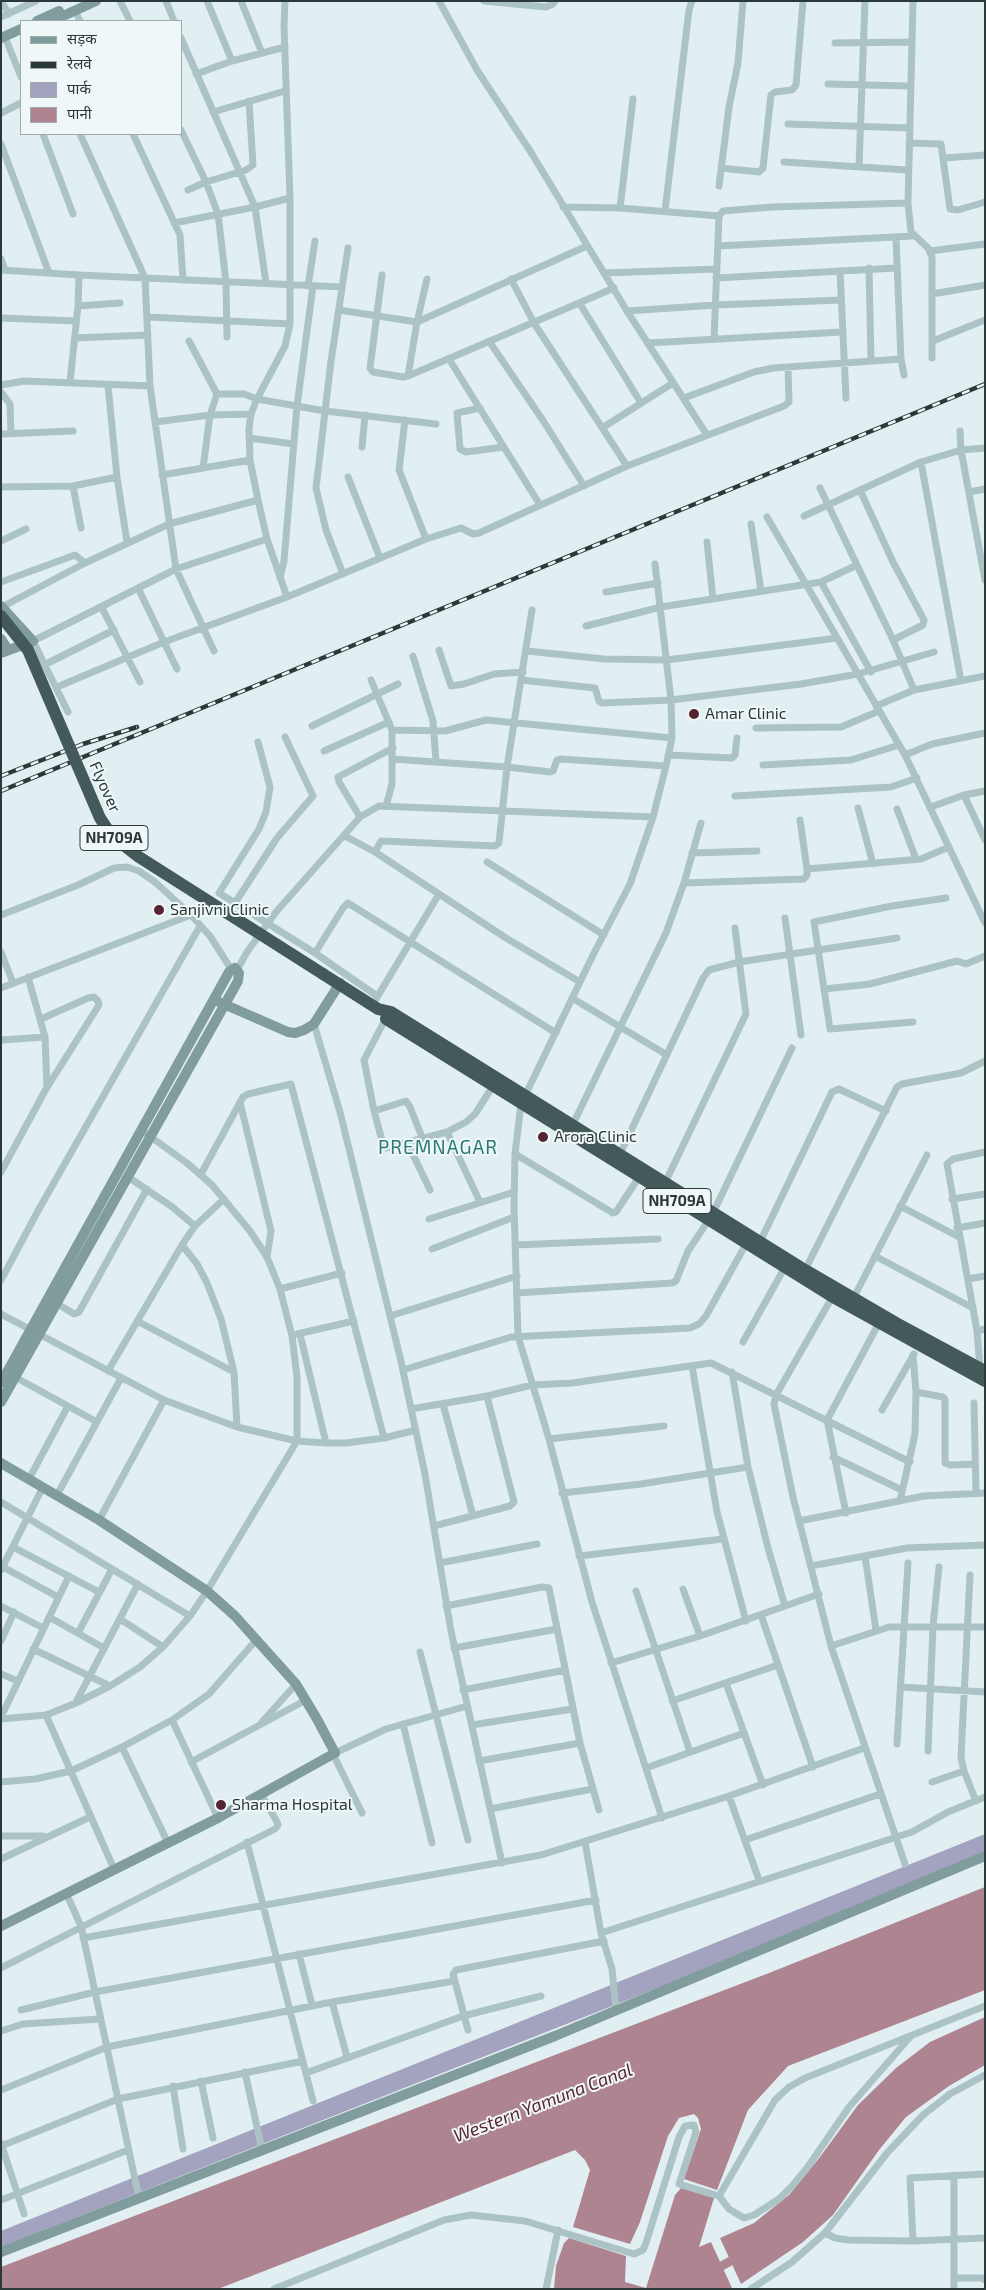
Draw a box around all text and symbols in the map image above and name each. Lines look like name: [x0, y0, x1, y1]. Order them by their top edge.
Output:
legend: [20, 20, 182, 135]
text: सड़क: [67, 29, 97, 47]
text: रेलवे: [67, 54, 92, 72]
text: पार्क: [67, 79, 91, 97]
text: पानी: [67, 104, 92, 122]
place label: Amar Clinic: [705, 704, 787, 724]
marker: Amar Clinic: [687, 707, 701, 721]
street label: Flyover: [85, 759, 125, 815]
road number: NH709A: [80, 826, 148, 850]
place label: Sanjivni Clinic: [170, 900, 269, 920]
marker: Sanjivni Clinic: [152, 903, 166, 917]
place label: Arora Clinic: [554, 1127, 637, 1147]
marker: Arora Clinic: [536, 1130, 550, 1144]
district label: PREMNAGAR: [377, 1137, 499, 1159]
road number: NH709A: [643, 1188, 711, 1214]
place label: Sharma Hospital: [232, 1795, 353, 1815]
marker: Sharma Hospital: [214, 1798, 228, 1812]
water label: Western Yamuna Canal: [450, 2059, 636, 2147]

